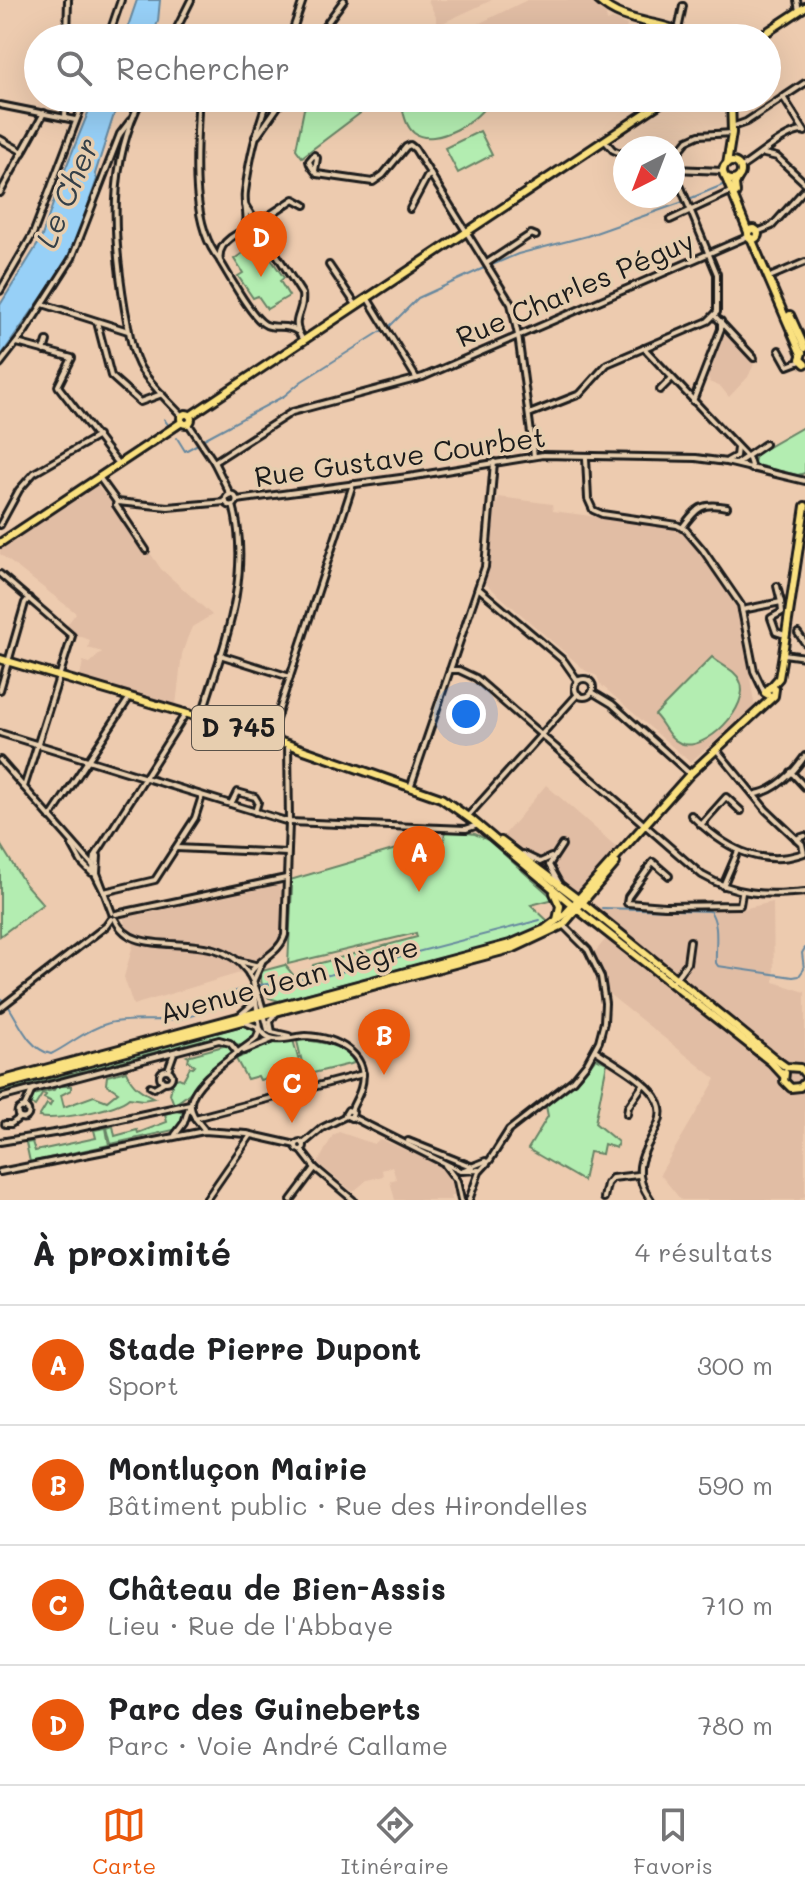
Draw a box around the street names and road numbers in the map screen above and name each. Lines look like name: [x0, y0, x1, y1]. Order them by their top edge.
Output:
street label: Rue Charles Péguy: [450, 222, 699, 354]
street label: Rue Gustave Courbet: [252, 418, 548, 494]
road number: D 745: [192, 706, 284, 750]
street label: Avenue Jean Nègre: [155, 927, 422, 1031]

